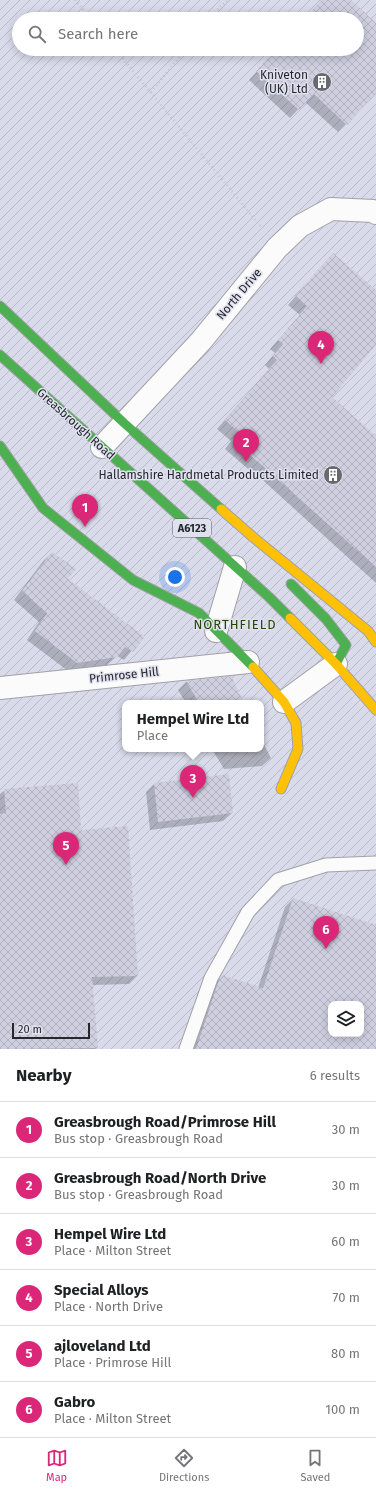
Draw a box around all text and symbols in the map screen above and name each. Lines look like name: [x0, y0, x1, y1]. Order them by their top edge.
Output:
search box: [12, 12, 364, 56]
icon: search: [26, 23, 48, 45]
text: Search here: [58, 25, 138, 43]
place label: Kniveton (UK) Ltd: [260, 68, 308, 96]
building icon: Kniveton (UK) Ltd: [311, 71, 333, 93]
street label: North Drive: [214, 266, 264, 322]
pin: 4: [308, 331, 334, 364]
street label: Greasbrough Road: [34, 385, 118, 463]
pin: 2: [233, 429, 259, 462]
building icon: Hallamshire Hardmetal Products Limited: [322, 464, 344, 486]
place label: Hallamshire Hardmetal Products Limited: [98, 468, 319, 482]
pin: 1: [72, 494, 98, 527]
road number: A6123: [173, 519, 211, 537]
your location: [165, 567, 185, 587]
district label: NORTHFIELD: [193, 617, 277, 632]
street label: Primrose Hill: [88, 664, 160, 686]
popup: [122, 700, 264, 752]
text: Hempel Wire Ltd: [137, 710, 249, 728]
text: Place: [137, 728, 168, 743]
pin: 3: [180, 765, 206, 798]
pin: 5: [53, 832, 79, 865]
pin: 6: [313, 916, 339, 949]
map controls: [328, 1001, 364, 1037]
button: layers: [328, 1001, 364, 1037]
scale bar: [12, 1021, 90, 1040]
text: 20 m: [18, 1023, 42, 1036]
text: Nearby: [16, 1065, 71, 1086]
text: 6 results: [310, 1068, 360, 1083]
text: Greasbrough Road/Primrose Hill: [54, 1113, 276, 1131]
text: 1: [26, 1122, 32, 1137]
text: 30 m: [332, 1122, 360, 1137]
text: Bus stop · Greasbrough Road: [54, 1131, 223, 1146]
text: Greasbrough Road/North Drive: [54, 1169, 266, 1187]
text: 2: [26, 1178, 32, 1193]
text: 30 m: [332, 1178, 360, 1193]
text: Bus stop · Greasbrough Road: [54, 1187, 223, 1202]
text: Hempel Wire Ltd: [54, 1225, 166, 1243]
text: 3: [26, 1234, 32, 1249]
text: 60 m: [331, 1234, 360, 1249]
text: Place · Milton Street: [54, 1243, 171, 1258]
text: Special Alloys: [54, 1281, 149, 1299]
text: 4: [25, 1290, 33, 1305]
text: 70 m: [333, 1290, 360, 1305]
text: Place · North Drive: [54, 1299, 163, 1314]
text: ajloveland Ltd: [54, 1337, 151, 1355]
text: 5: [26, 1346, 32, 1361]
text: 80 m: [331, 1346, 360, 1361]
text: Place · Primrose Hill: [54, 1355, 171, 1370]
text: Gabro: [54, 1393, 95, 1411]
text: 6: [25, 1402, 33, 1417]
text: 100 m: [325, 1402, 360, 1417]
text: Place · Milton Street: [54, 1411, 171, 1426]
tab: Map: [46, 1447, 68, 1484]
tab: Directions: [159, 1447, 209, 1484]
tab: Saved: [301, 1447, 330, 1484]

